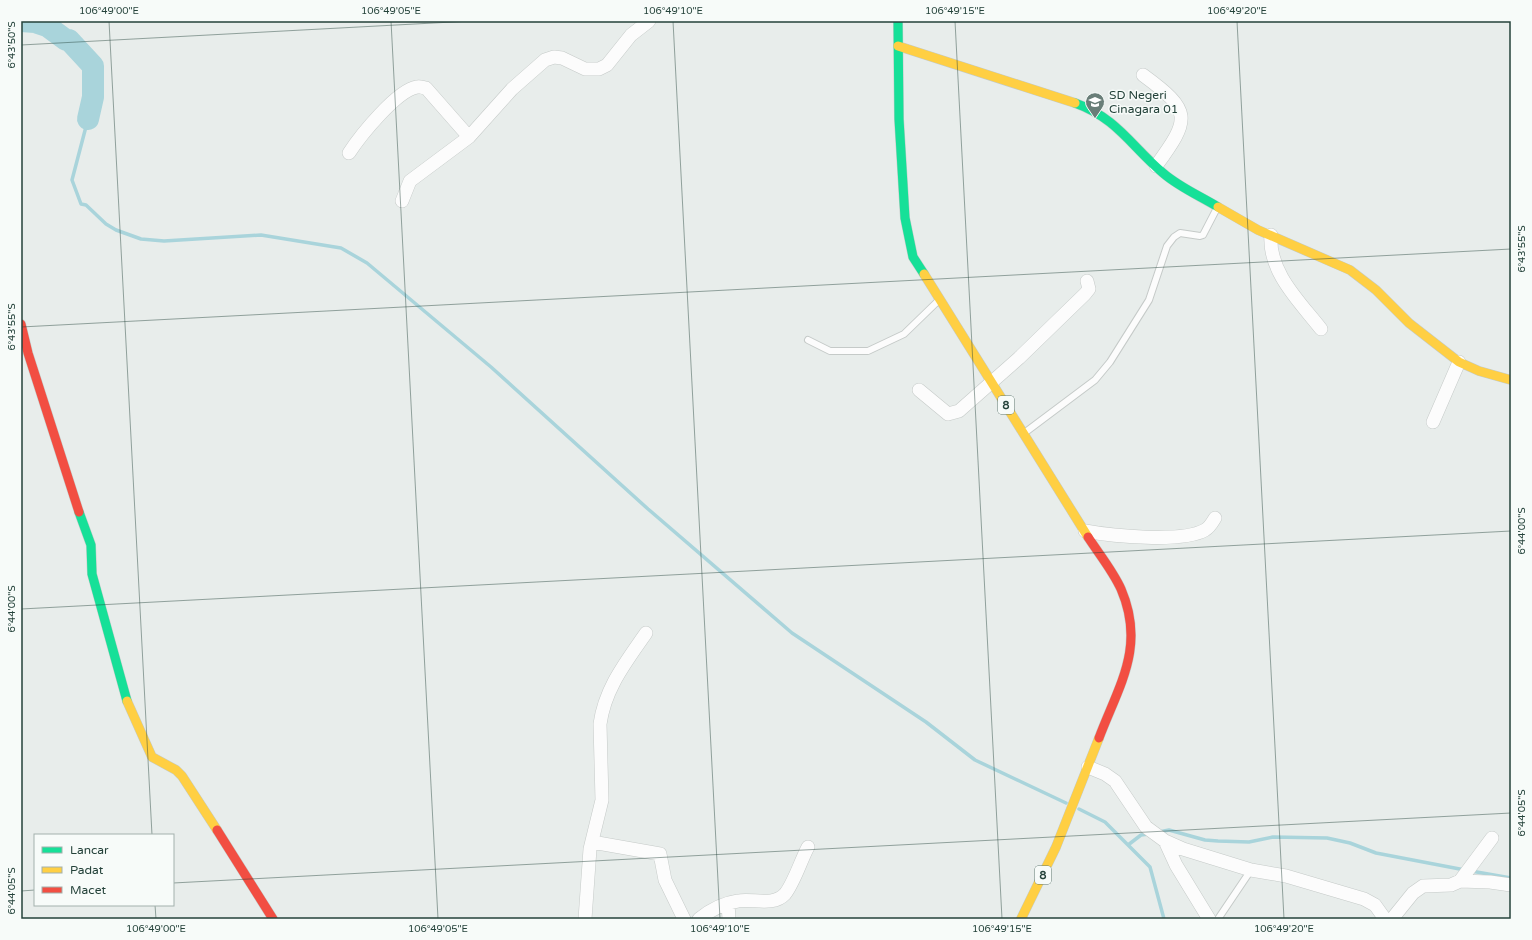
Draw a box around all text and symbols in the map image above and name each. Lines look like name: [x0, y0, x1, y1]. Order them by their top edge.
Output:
text: 106°49'00"E: [79, 5, 139, 17]
text: 106°49'05"E: [361, 5, 421, 17]
text: 106°49'10"E: [643, 5, 703, 17]
text: 106°49'15"E: [925, 5, 985, 17]
text: 106°49'20"E: [1207, 5, 1267, 17]
text: 6°43'50"S: [6, 21, 18, 69]
place label: SD Negeri Cinagara 01: [1109, 88, 1178, 116]
school or university icon: SD Negeri Cinagara 01: [1084, 91, 1106, 119]
text: 6°43'55"S: [1516, 225, 1528, 273]
text: 6°43'55"S: [6, 303, 18, 351]
road number: 8: [998, 396, 1014, 414]
text: 6°44'00"S: [1516, 507, 1528, 555]
text: 6°44'00"S: [6, 585, 18, 633]
text: 6°44'05"S: [1516, 789, 1528, 837]
legend: [34, 834, 174, 906]
text: Lancar: [70, 843, 109, 857]
text: Padat: [70, 863, 104, 877]
road number: 8: [1035, 866, 1051, 884]
text: 6°44'05"S: [6, 867, 18, 915]
text: Macet: [70, 883, 106, 897]
text: 106°49'00"E: [126, 923, 186, 935]
text: 106°49'05"E: [408, 923, 468, 935]
text: 106°49'10"E: [690, 923, 750, 935]
text: 106°49'15"E: [972, 923, 1032, 935]
text: 106°49'20"E: [1254, 923, 1314, 935]

